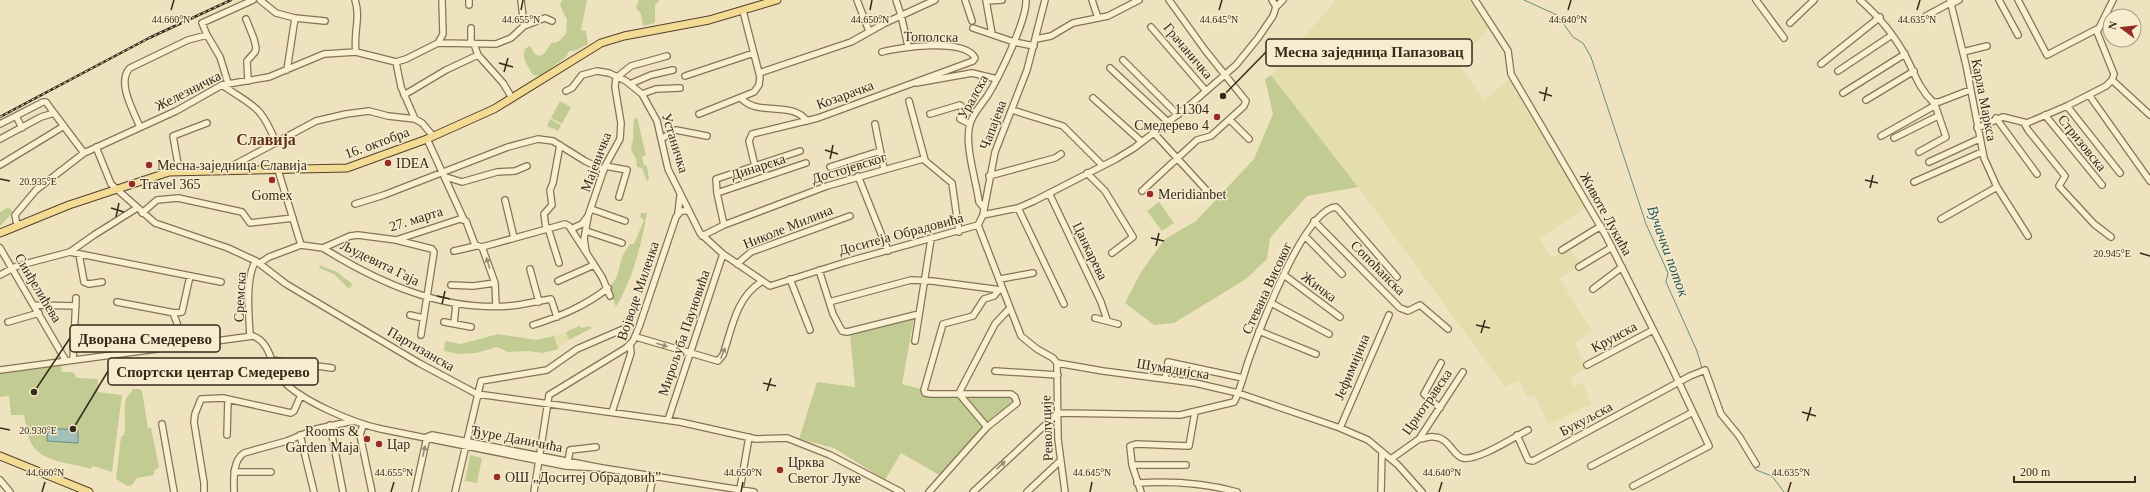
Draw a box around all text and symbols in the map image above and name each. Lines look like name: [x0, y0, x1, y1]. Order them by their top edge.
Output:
north arrow: [2102, 8, 2142, 48]
text: 44.660°N: [152, 14, 190, 25]
text: 44.655°N: [502, 14, 540, 25]
text: 44.650°N: [851, 14, 889, 25]
text: 44.645°N: [1200, 14, 1238, 25]
text: 44.640°N: [1549, 14, 1587, 25]
text: 44.635°N: [1898, 14, 1936, 25]
street label: Грачаничка: [1160, 20, 1216, 82]
text: N: [2106, 20, 2119, 31]
street label: Тополска: [903, 29, 959, 45]
callout: Месна заједница Папазовац: [1266, 39, 1472, 66]
text: Месна заједница Папазовац: [1274, 44, 1464, 60]
street label: Карла Маркса: [1969, 58, 1999, 143]
street label: Железничка: [153, 68, 224, 114]
street label: Уралска: [955, 72, 992, 122]
street label: Козарачка: [814, 77, 876, 112]
street label: Чапајева: [977, 98, 1010, 152]
place label: 11304 Смедерево 4: [1134, 102, 1209, 133]
street label: Устаничка: [659, 111, 691, 175]
marker: 11304 Смедерево 4: [1212, 112, 1222, 122]
street label: Стризовска: [2055, 112, 2110, 175]
street label: 16. октобра: [343, 124, 412, 162]
street label: Мајевичка: [578, 129, 615, 194]
district label: Славија: [236, 131, 296, 149]
street label: Достојевског: [810, 149, 889, 187]
street label: Динарска: [729, 151, 788, 183]
place label: IDEA: [396, 156, 430, 171]
place label: Месна заједница Славија: [157, 158, 308, 173]
marker: IDEA: [383, 158, 393, 168]
marker: Месна заједница Славија: [144, 160, 154, 170]
street label: Животе Лукића: [1577, 170, 1635, 259]
marker: Gomex: [267, 175, 277, 185]
text: 20.935°E: [19, 176, 57, 187]
place label: Travel 365: [140, 177, 201, 192]
marker: Travel 365: [127, 179, 137, 189]
place label: Meridianbet: [1158, 187, 1227, 202]
place label: Gomex: [251, 188, 293, 203]
marker: Meridianbet: [1145, 189, 1155, 199]
street label: Николе Милина: [741, 202, 836, 252]
water label: Вучачки поток: [1644, 203, 1692, 300]
street label: 27. марта: [387, 204, 445, 234]
street label: Доситеја Обрадовића: [837, 210, 966, 258]
street label: Цанкарева: [1070, 220, 1111, 283]
street label: Људевита Гаја: [338, 237, 423, 289]
street label: Сопоћанска: [1348, 238, 1409, 299]
street label: Војводе Миленка: [614, 239, 662, 342]
street label: Стевана Високог: [1239, 239, 1295, 337]
text: 20.945°E: [2093, 248, 2131, 259]
street label: Синђелићева: [12, 251, 65, 326]
one-way arrow: [485, 256, 491, 268]
street label: Мирољуба Пауновића: [655, 267, 713, 398]
street label: Жичка: [1299, 269, 1340, 305]
street label: Сремска: [231, 271, 249, 323]
street label: Крунска: [1589, 318, 1640, 355]
street label: Партизанска: [385, 324, 458, 375]
callout: Дворана Смедерево: [70, 325, 220, 352]
text: Дворана Смедерево: [78, 331, 212, 347]
street label: Јефимијина: [1331, 331, 1373, 402]
one-way arrow: [657, 342, 669, 348]
one-way arrow: [720, 347, 726, 359]
street label: Шумадијска: [1136, 356, 1211, 382]
callout: Спортски центар Смедерево: [108, 358, 318, 385]
text: Спортски центар Смедерево: [116, 364, 310, 380]
street label: Црнотравска: [1399, 366, 1456, 438]
street label: Револуције: [1038, 395, 1056, 461]
street label: Букуљска: [1557, 399, 1616, 439]
street label: Ђуре Даничића: [470, 423, 565, 455]
place label: Rooms & Garden Maja: [286, 424, 360, 455]
text: 20.930°E: [19, 425, 57, 436]
marker: Rooms & Garden Maja: [362, 434, 372, 444]
place label: Цар: [387, 437, 410, 452]
marker: Цар: [374, 439, 384, 449]
one-way arrow: [421, 445, 427, 457]
place label: Црква Светог Луке: [788, 455, 861, 486]
scale bar: [2014, 458, 2135, 484]
one-way arrow: [997, 461, 1006, 470]
marker: Црква Светог Луке: [775, 465, 785, 475]
text: 200 m: [2020, 465, 2051, 479]
text: 44.660°N: [26, 467, 64, 478]
text: 44.655°N: [375, 467, 413, 478]
text: 44.650°N: [724, 467, 762, 478]
text: 44.645°N: [1073, 467, 1111, 478]
text: 44.640°N: [1423, 467, 1461, 478]
text: 44.635°N: [1772, 467, 1810, 478]
place label: ОШ „Доситеј Обрадовић”: [505, 470, 661, 485]
marker: ОШ „Доситеј Обрадовић”: [492, 472, 502, 482]

